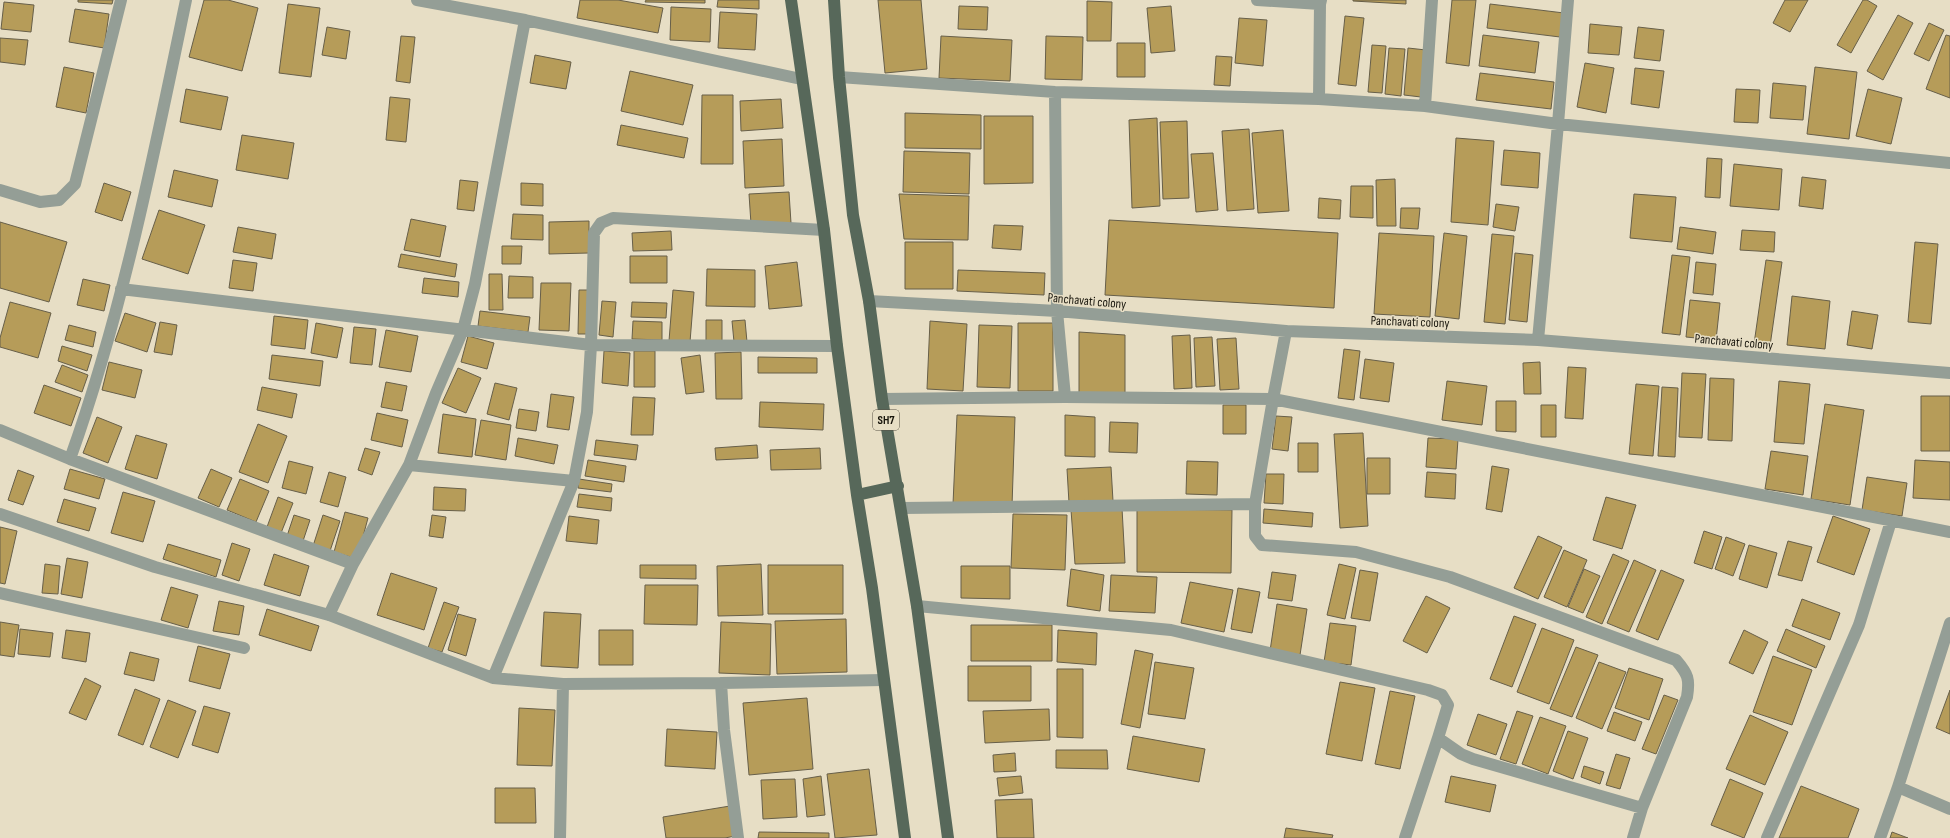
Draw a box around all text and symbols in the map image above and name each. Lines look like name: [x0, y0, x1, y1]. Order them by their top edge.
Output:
street label: Panchavati colony: [1047, 290, 1127, 312]
street label: Panchavati colony: [1370, 313, 1450, 331]
street label: Panchavati colony: [1694, 331, 1774, 353]
road number: SH7: [873, 410, 899, 430]

